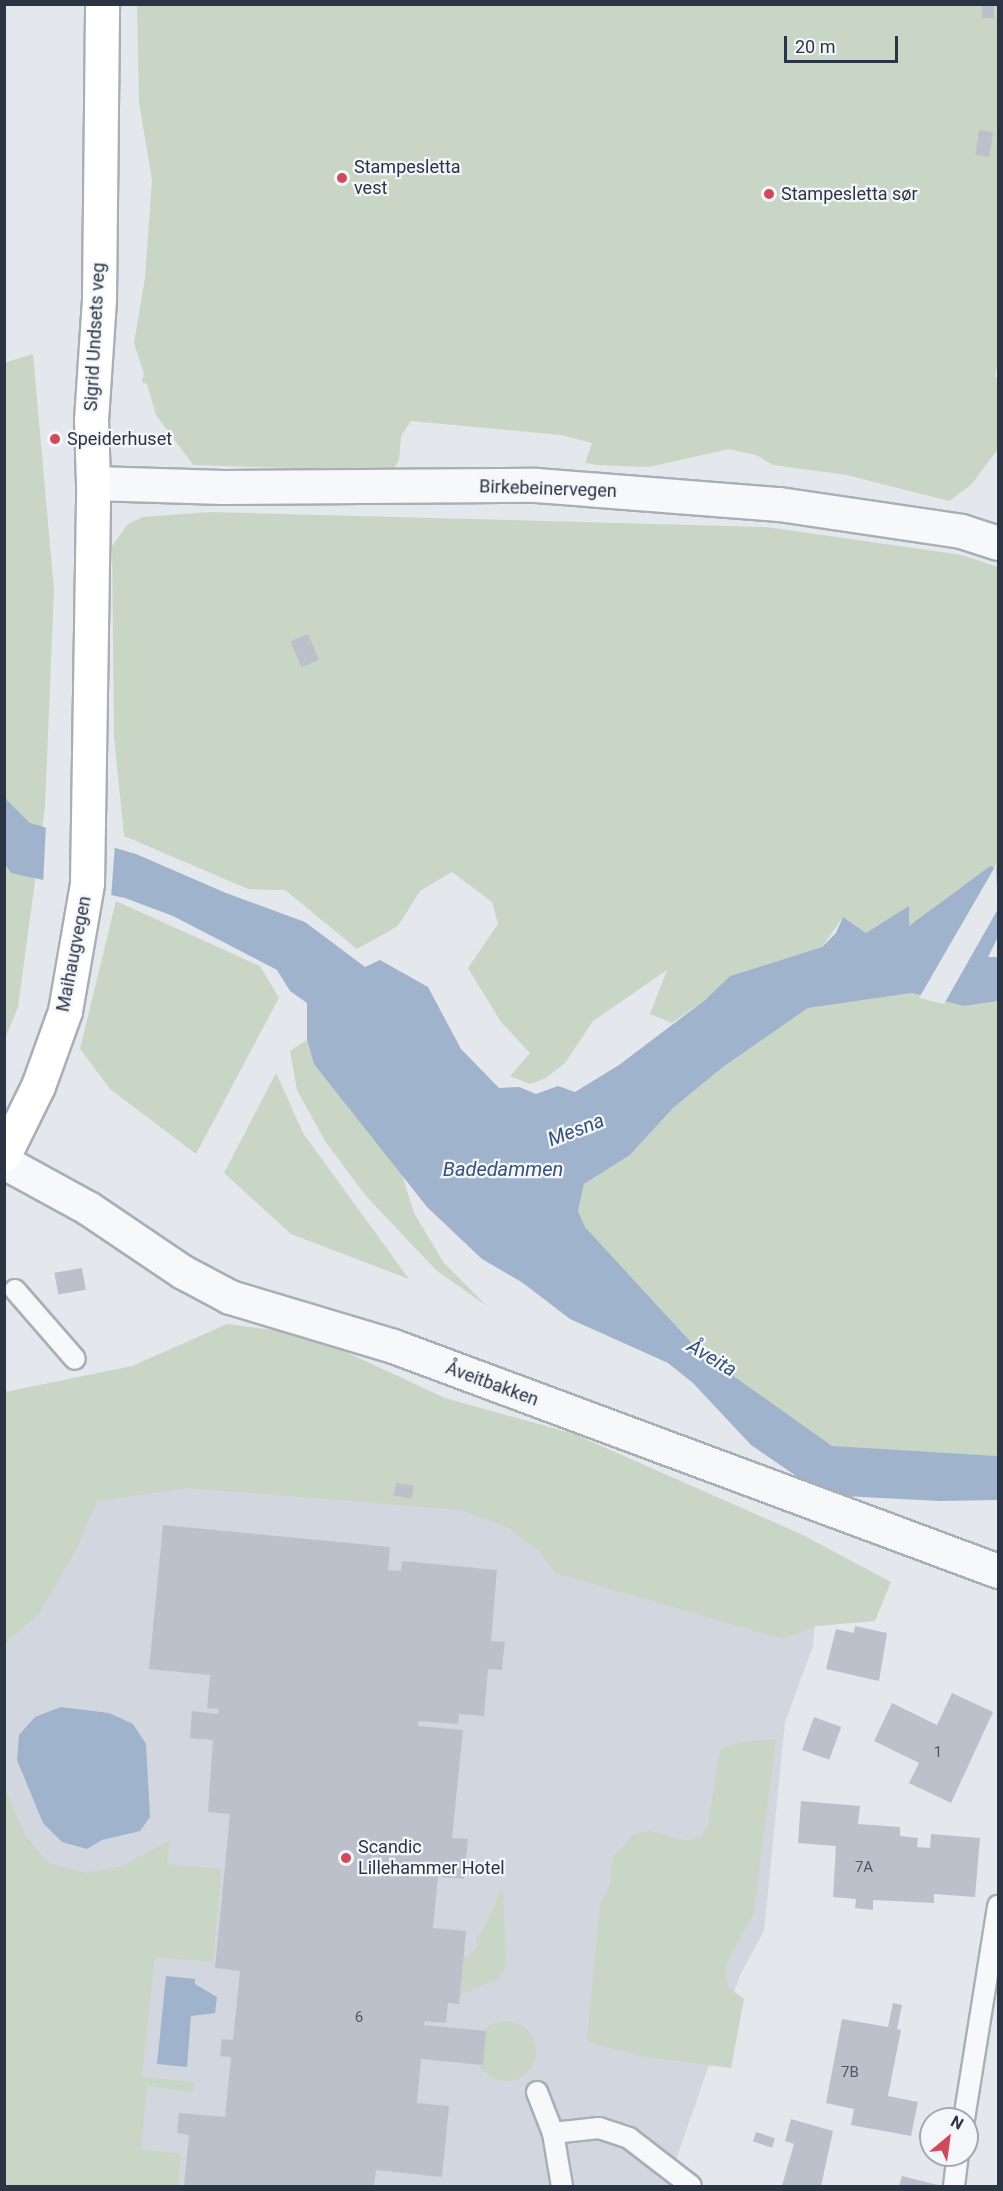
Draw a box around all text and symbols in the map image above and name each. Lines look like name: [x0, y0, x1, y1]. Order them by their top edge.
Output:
scale bar: [787, 24, 901, 62]
text: 20 m: [795, 36, 835, 57]
place label: Stampesletta vest: [354, 157, 461, 200]
marker: Stampesletta vest: [335, 171, 349, 185]
place label: Stampesletta sør: [781, 183, 918, 205]
marker: Stampesletta sør: [762, 187, 776, 201]
street label: Sigrid Undsets veg: [80, 262, 110, 412]
place label: Speiderhuset: [67, 428, 172, 450]
marker: Speiderhuset: [48, 432, 62, 446]
street label: Birkebeinervegen: [479, 476, 617, 502]
street label: Maihaugvegen: [52, 894, 96, 1014]
water label: Mesna: [544, 1108, 608, 1152]
water label: Badedammen: [443, 1157, 563, 1181]
water label: Åveita: [683, 1334, 741, 1382]
street label: Åveitbakken: [443, 1357, 541, 1411]
house number: 1: [934, 1744, 942, 1762]
place label: Scandic Lillehammer Hotel: [358, 1837, 505, 1880]
marker: Scandic Lillehammer Hotel: [339, 1851, 353, 1865]
house number: 7A: [855, 1859, 873, 1877]
house number: 6: [355, 2009, 363, 2027]
house number: 7B: [841, 2064, 859, 2082]
north arrow: [919, 2107, 979, 2167]
text: N: [947, 2112, 967, 2134]

